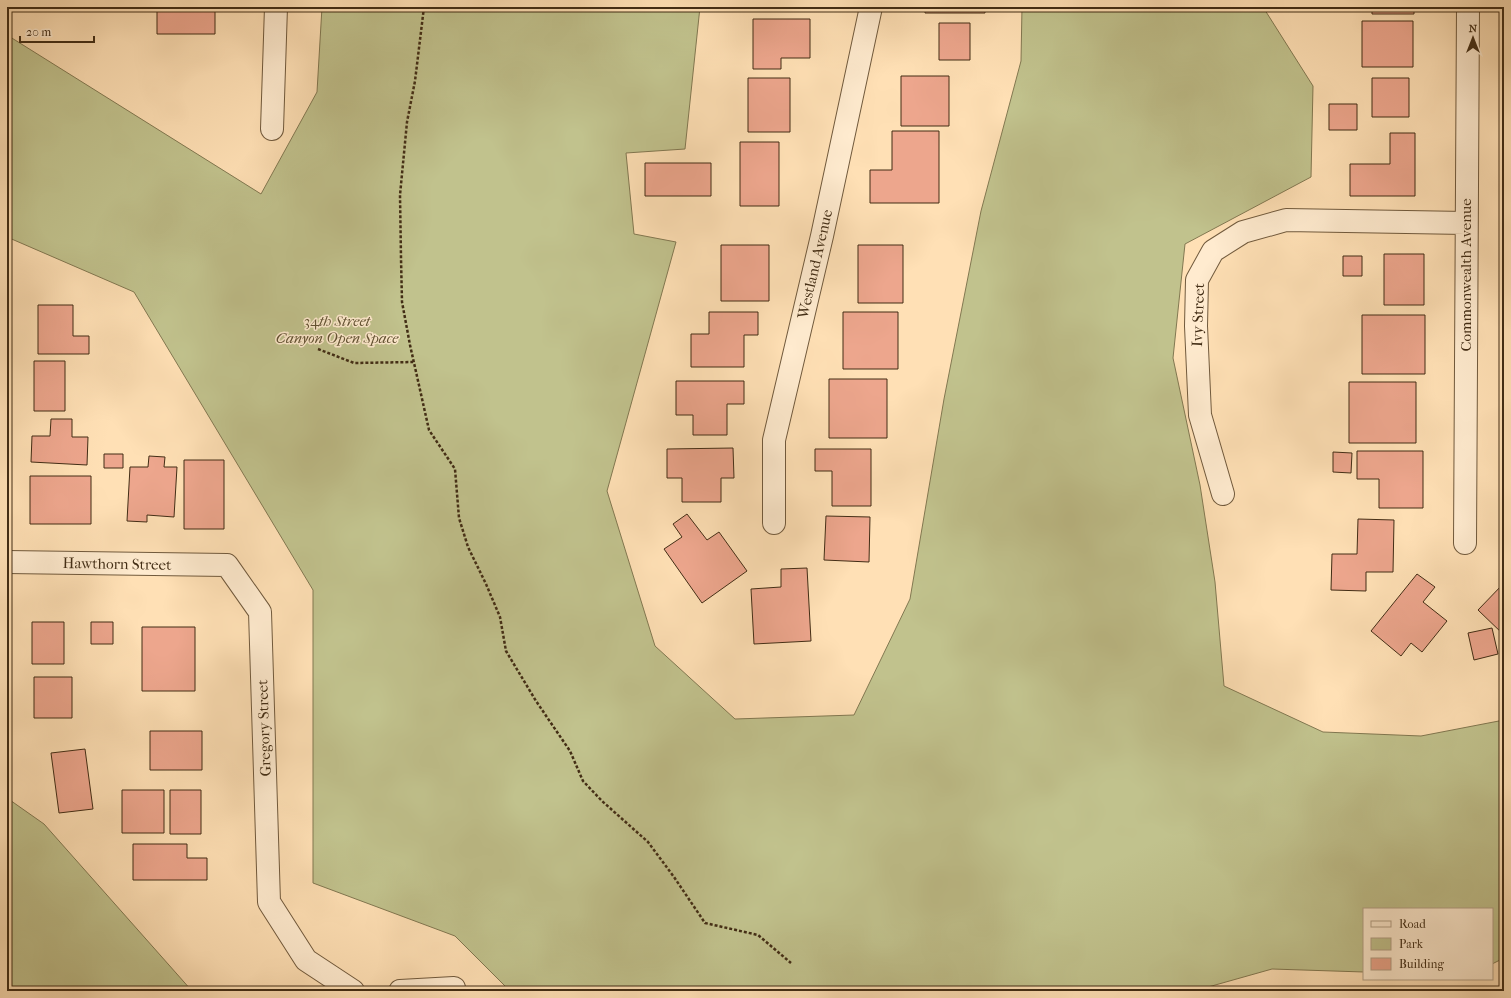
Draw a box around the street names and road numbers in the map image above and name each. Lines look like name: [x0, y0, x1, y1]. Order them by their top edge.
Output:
street label: Commonwealth Avenue: [1457, 198, 1475, 352]
street label: Westland Avenue: [793, 207, 836, 321]
street label: Ivy Street: [1188, 282, 1208, 347]
street label: Hawthorn Street: [62, 554, 172, 574]
street label: Gregory Street: [253, 679, 275, 777]

